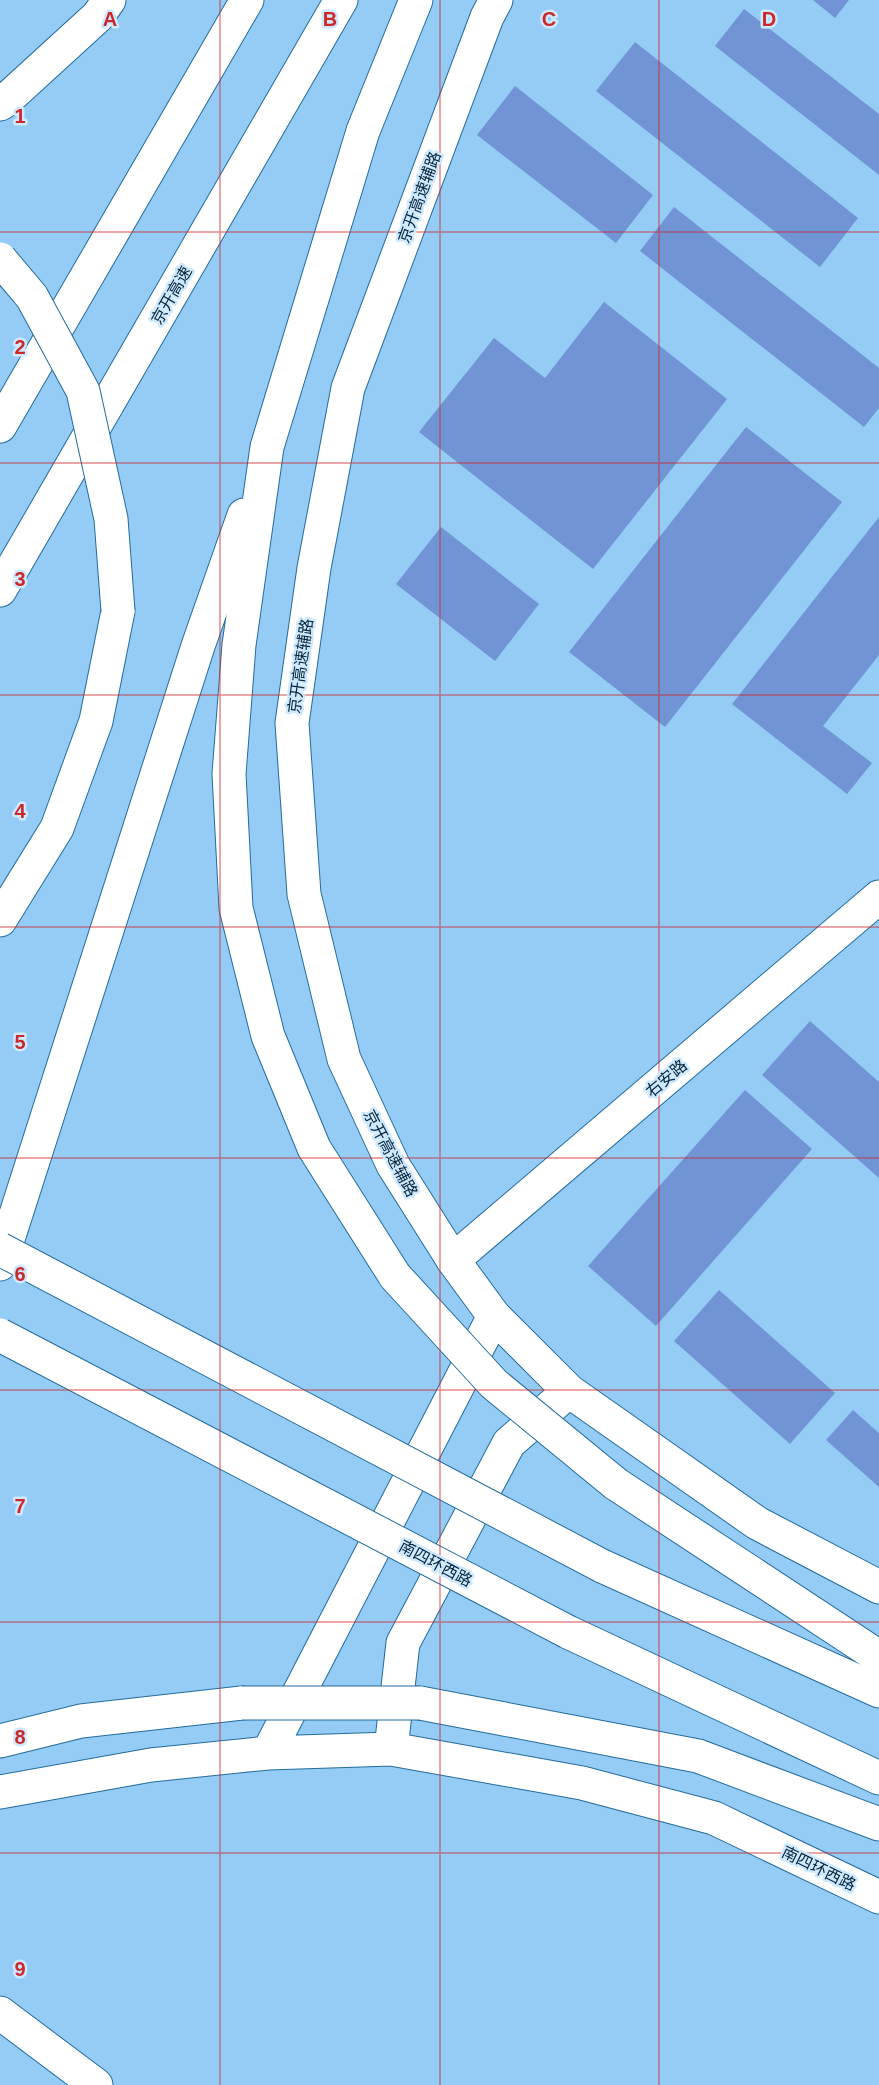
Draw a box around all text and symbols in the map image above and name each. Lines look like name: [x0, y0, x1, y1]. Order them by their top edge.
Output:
text: A: [103, 8, 117, 30]
text: B: [323, 8, 337, 30]
text: C: [542, 8, 556, 30]
text: D: [762, 8, 776, 30]
text: 1: [14, 105, 26, 127]
street label: 京开高速辅路: [395, 149, 444, 245]
street label: 京开高速: [148, 263, 195, 327]
text: 2: [14, 336, 26, 358]
text: 3: [14, 568, 26, 590]
street label: 京开高速辅路: [285, 617, 316, 715]
text: 4: [14, 800, 26, 822]
text: 5: [14, 1031, 26, 1053]
street label: 右安路: [642, 1056, 690, 1100]
street label: 京开高速辅路: [361, 1107, 421, 1200]
text: 6: [14, 1263, 26, 1285]
text: 7: [14, 1495, 26, 1517]
street label: 南四环西路: [396, 1537, 475, 1590]
text: 8: [14, 1726, 26, 1748]
street label: 南四环西路: [779, 1843, 858, 1894]
text: 9: [14, 1958, 26, 1980]

